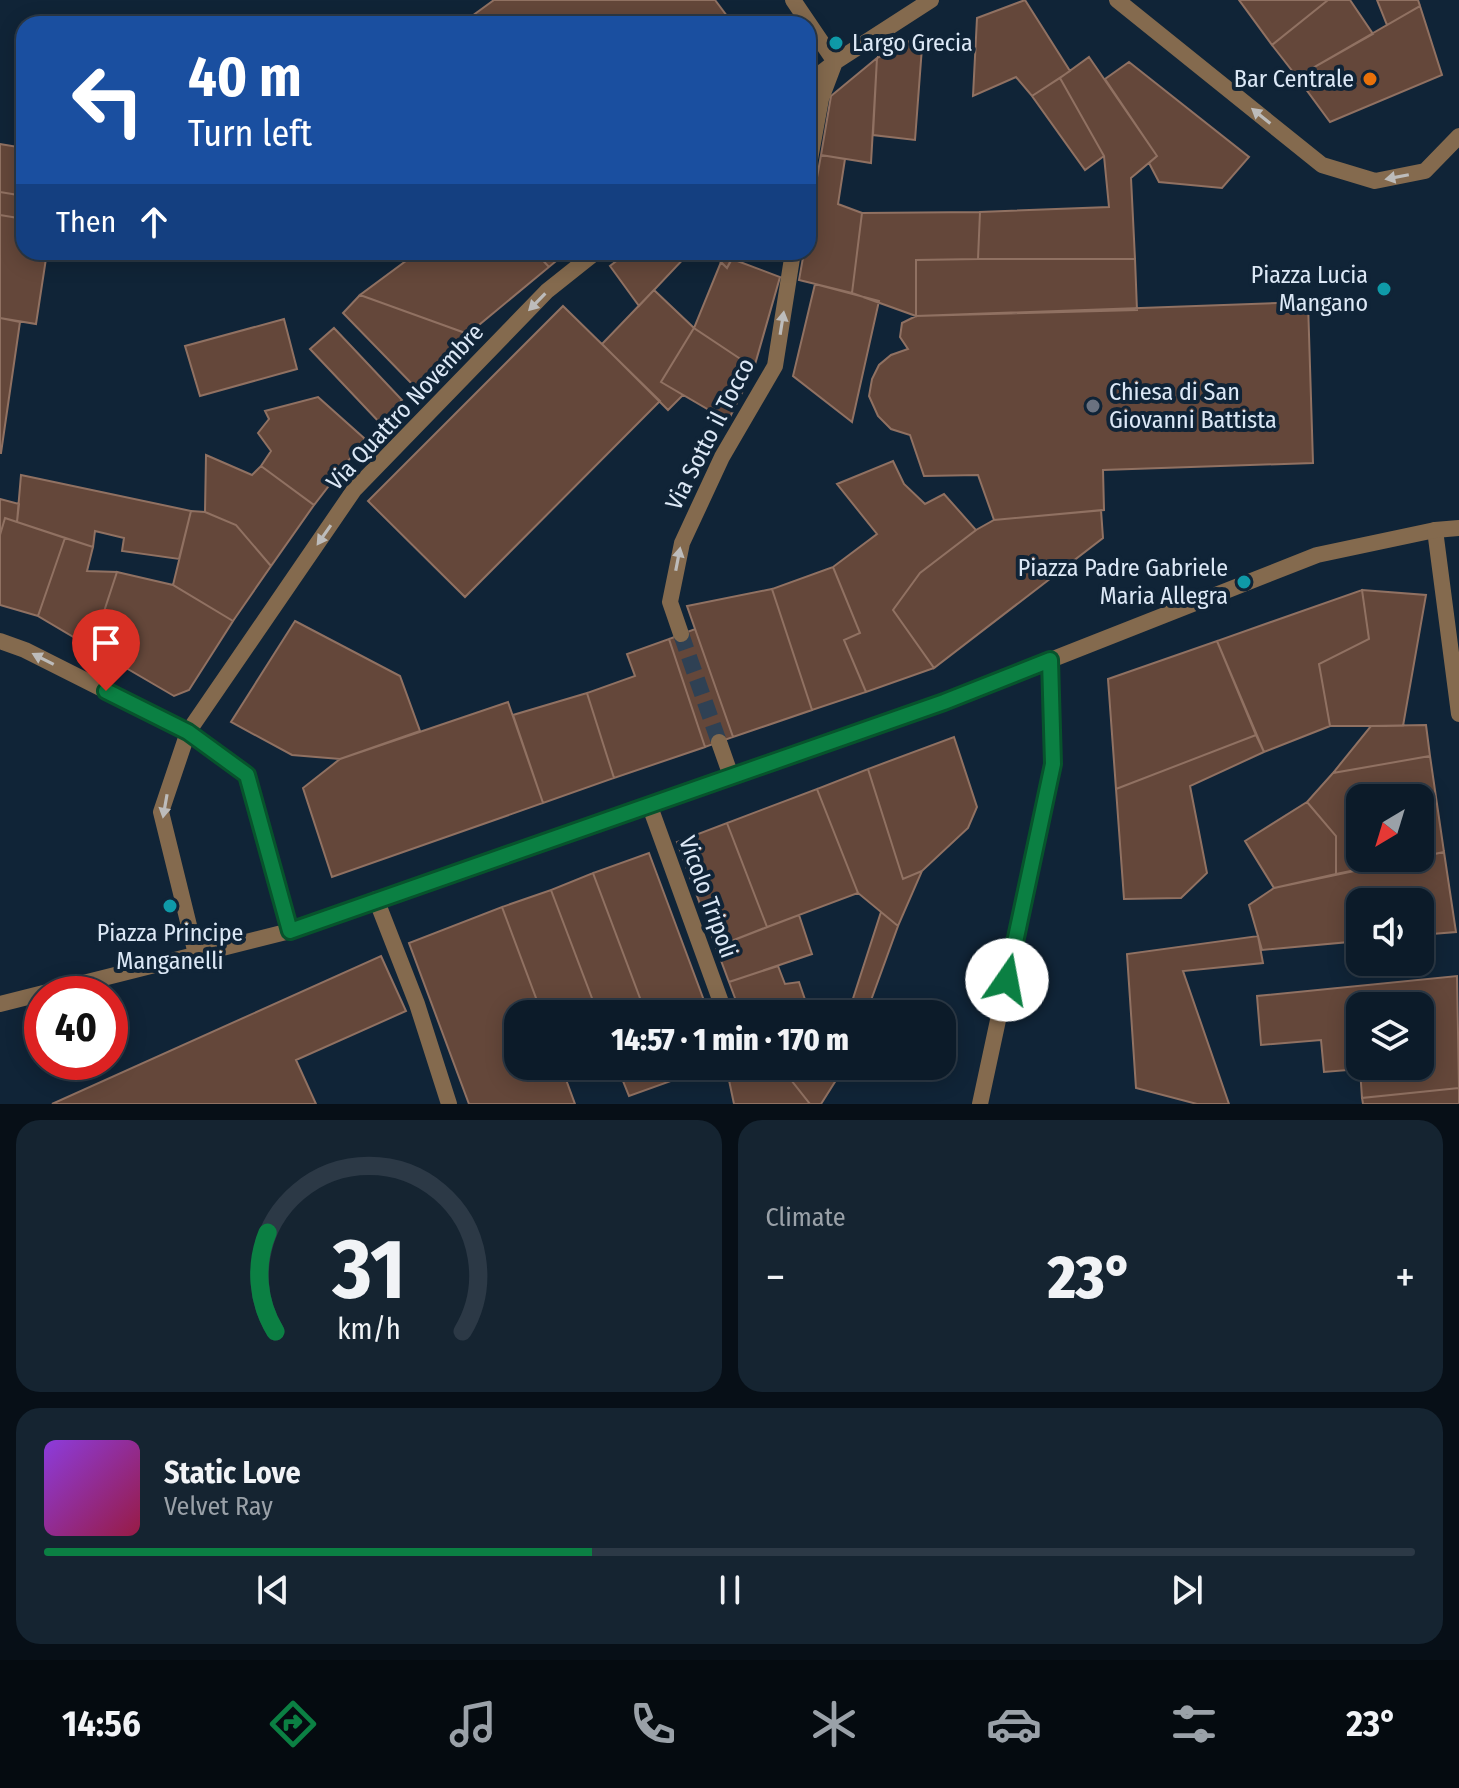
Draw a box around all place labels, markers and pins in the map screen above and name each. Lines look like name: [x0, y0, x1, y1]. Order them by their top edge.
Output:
place label: Largo Grecia: [852, 29, 973, 57]
marker: Largo Grecia: [827, 34, 845, 52]
place label: Bar Centrale: [1234, 65, 1354, 93]
marker: Bar Centrale: [1361, 70, 1379, 88]
place label: Piazza Lucia Mangano: [1251, 261, 1368, 317]
marker: Piazza Lucia Mangano: [1375, 280, 1393, 298]
place label: Chiesa di San Giovanni Battista: [1109, 378, 1277, 434]
marker: Chiesa di San Giovanni Battista: [1084, 397, 1102, 415]
place label: Piazza Padre Gabriele Maria Allegra: [1018, 554, 1228, 610]
marker: Piazza Padre Gabriele Maria Allegra: [1235, 573, 1253, 591]
pin: [72, 609, 140, 691]
marker: Piazza Principe Manganelli: [161, 897, 179, 915]
place label: Piazza Principe Manganelli: [97, 919, 243, 975]

